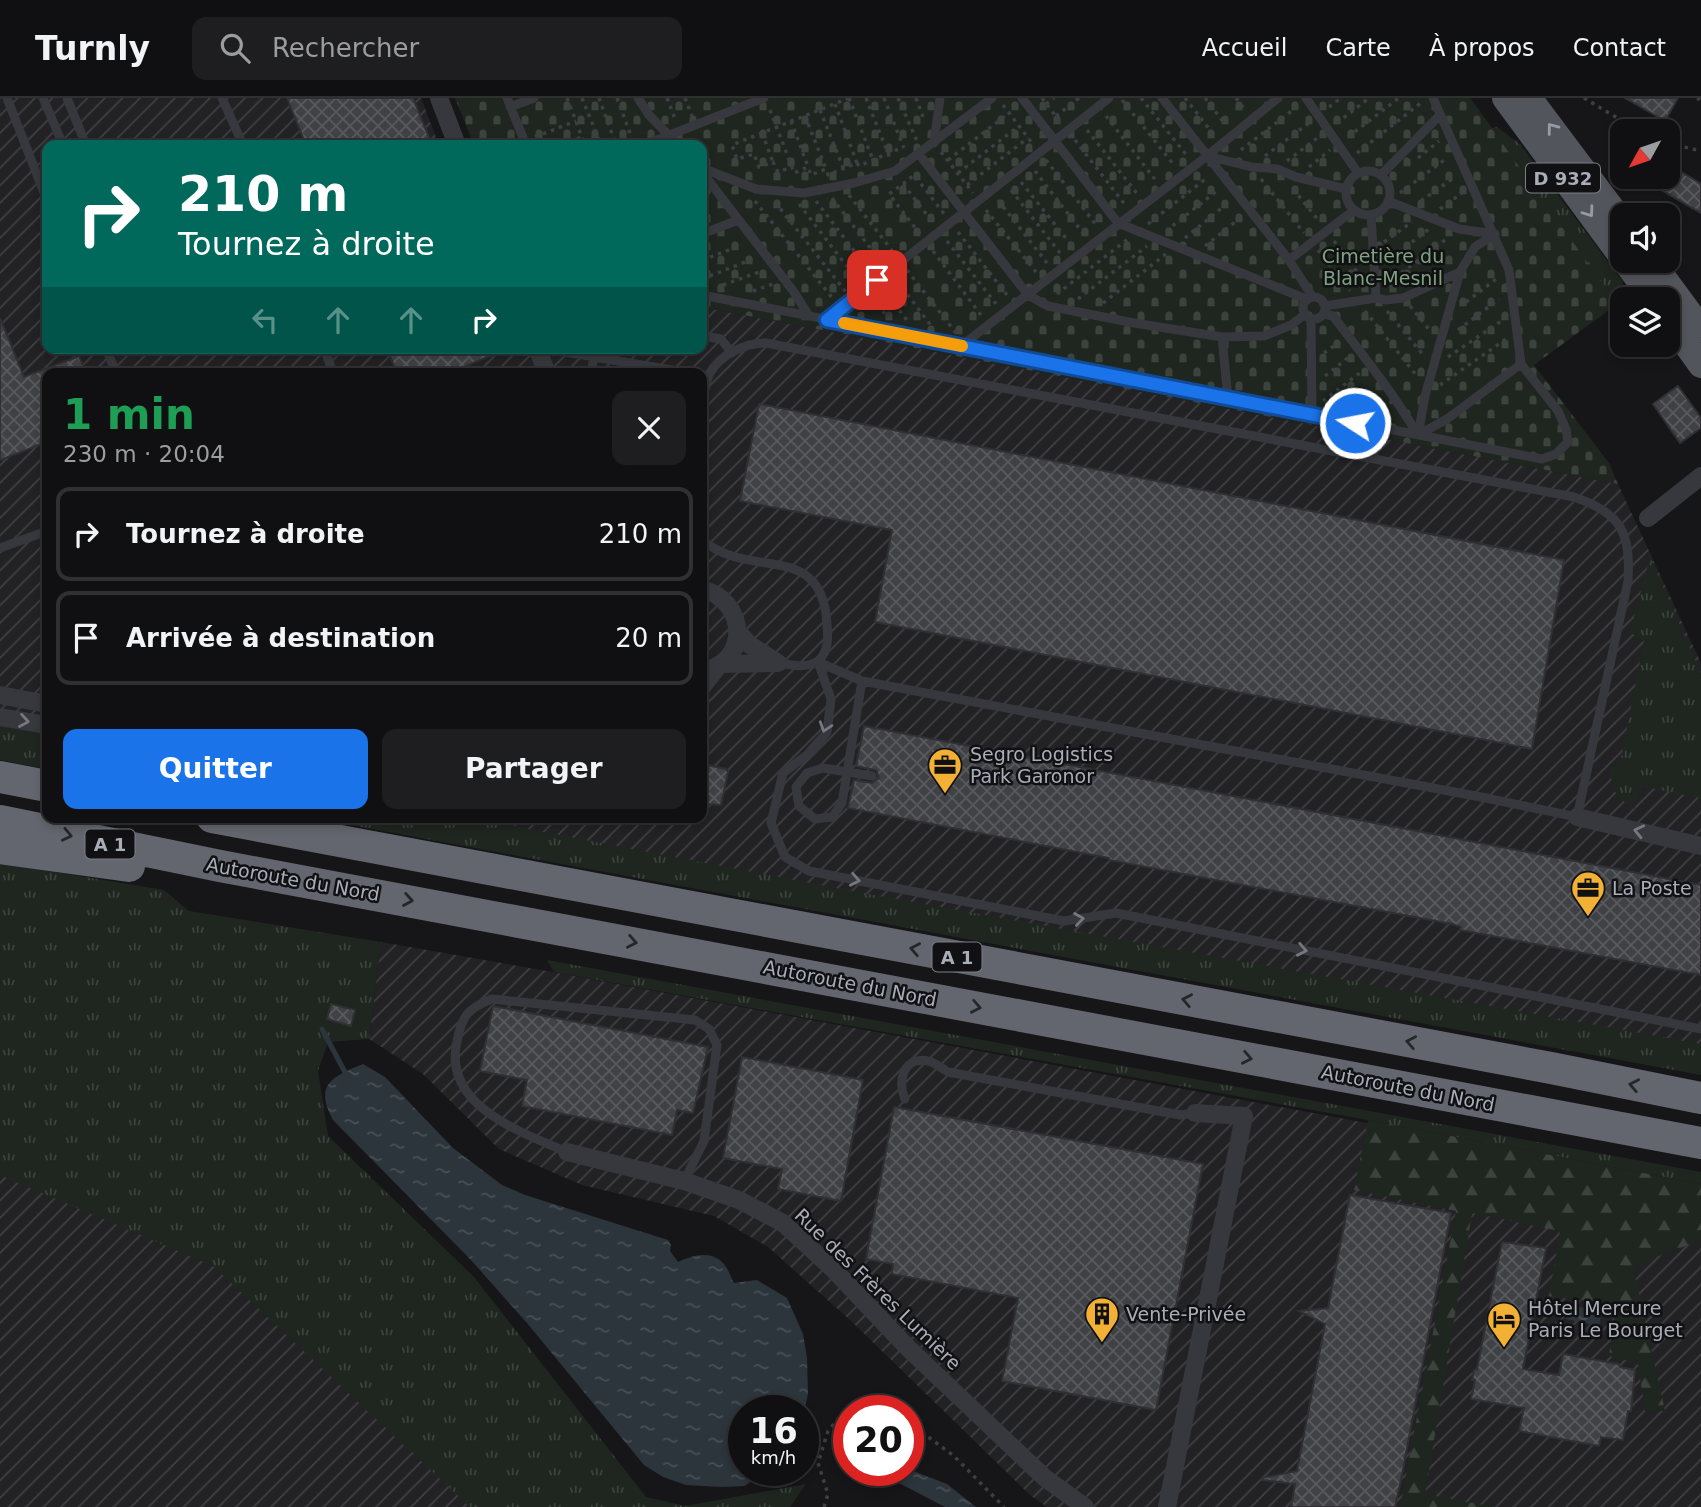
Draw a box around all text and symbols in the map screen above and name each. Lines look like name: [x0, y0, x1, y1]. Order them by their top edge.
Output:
search box: [192, 17, 682, 80]
text: Turnly: [35, 29, 150, 68]
icon: search: [216, 29, 254, 67]
text: Rechercher: [272, 33, 419, 63]
text: Accueil: [1202, 34, 1287, 62]
text: Carte: [1325, 34, 1391, 62]
text: À propos: [1429, 34, 1535, 62]
text: Contact: [1573, 34, 1666, 62]
north arrow: [1610, 119, 1680, 189]
map controls: [1610, 119, 1680, 357]
one-way arrow: [1548, 123, 1561, 136]
road number: D 932: [1526, 164, 1600, 192]
text: 210 m: [178, 166, 348, 223]
icon: right: [63, 168, 154, 259]
button: sound: [1610, 203, 1680, 273]
one-way arrow: [1581, 204, 1593, 217]
text: Tournez à droite: [178, 225, 435, 263]
park label: Cimetière du Blanc-Mesnil: [1322, 245, 1444, 289]
pin: [847, 250, 907, 310]
icon: arrive: [858, 261, 896, 299]
button: layers: [1610, 287, 1680, 357]
icon: left: [246, 301, 284, 339]
icon: ahead: [319, 301, 357, 339]
icon: ahead: [392, 301, 430, 339]
icon: right: [465, 301, 503, 339]
position arrow: [1318, 386, 1392, 460]
text: 1 min: [63, 390, 195, 439]
button: close: [612, 391, 686, 465]
text: 230 m · 20:04: [63, 441, 225, 467]
icon: right: [67, 515, 105, 553]
text: Tournez à droite: [126, 519, 365, 549]
text: 210 m: [599, 519, 682, 549]
icon: arrive: [67, 619, 105, 657]
text: Arrivée à destination: [126, 623, 435, 653]
text: 20 m: [615, 623, 682, 653]
one-way arrow: [18, 713, 30, 728]
one-way arrow: [819, 720, 833, 733]
button: Quitter: [63, 729, 368, 809]
button: Partager: [382, 729, 686, 809]
place label: Segro Logistics Park Garonor: [970, 743, 1113, 787]
office icon: Segro Logistics Park Garonor: [926, 746, 964, 795]
one-way arrow: [1633, 825, 1645, 840]
one-way arrow: [61, 827, 73, 842]
road number: A 1: [86, 830, 134, 858]
street label: Autoroute du Nord: [204, 853, 382, 905]
office icon: La Poste: [1569, 869, 1607, 918]
one-way arrow: [849, 871, 861, 886]
place label: La Poste: [1612, 877, 1692, 899]
one-way arrow: [402, 892, 414, 907]
one-way arrow: [1073, 912, 1085, 927]
one-way arrow: [626, 934, 638, 949]
one-way arrow: [909, 942, 921, 957]
road number: A 1: [932, 942, 982, 972]
one-way arrow: [1296, 942, 1308, 957]
street label: Autoroute du Nord: [762, 955, 938, 1011]
one-way arrow: [1181, 993, 1193, 1008]
one-way arrow: [970, 999, 982, 1014]
one-way arrow: [1405, 1035, 1417, 1050]
one-way arrow: [1242, 1050, 1253, 1065]
street label: Autoroute du Nord: [1320, 1060, 1496, 1116]
one-way arrow: [1628, 1078, 1640, 1093]
street label: Rue des Frères Lumière: [790, 1204, 966, 1374]
building icon: Vente-Privée: [1083, 1295, 1121, 1344]
place label: Hôtel Mercure Paris Le Bourget: [1528, 1297, 1683, 1341]
hotel icon: Hôtel Mercure Paris Le Bourget: [1485, 1300, 1523, 1349]
place label: Vente-Privée: [1126, 1303, 1246, 1325]
speed limit sign: 20: [833, 1395, 924, 1486]
text: 16: [749, 1411, 798, 1451]
text: km/h: [751, 1447, 796, 1468]

